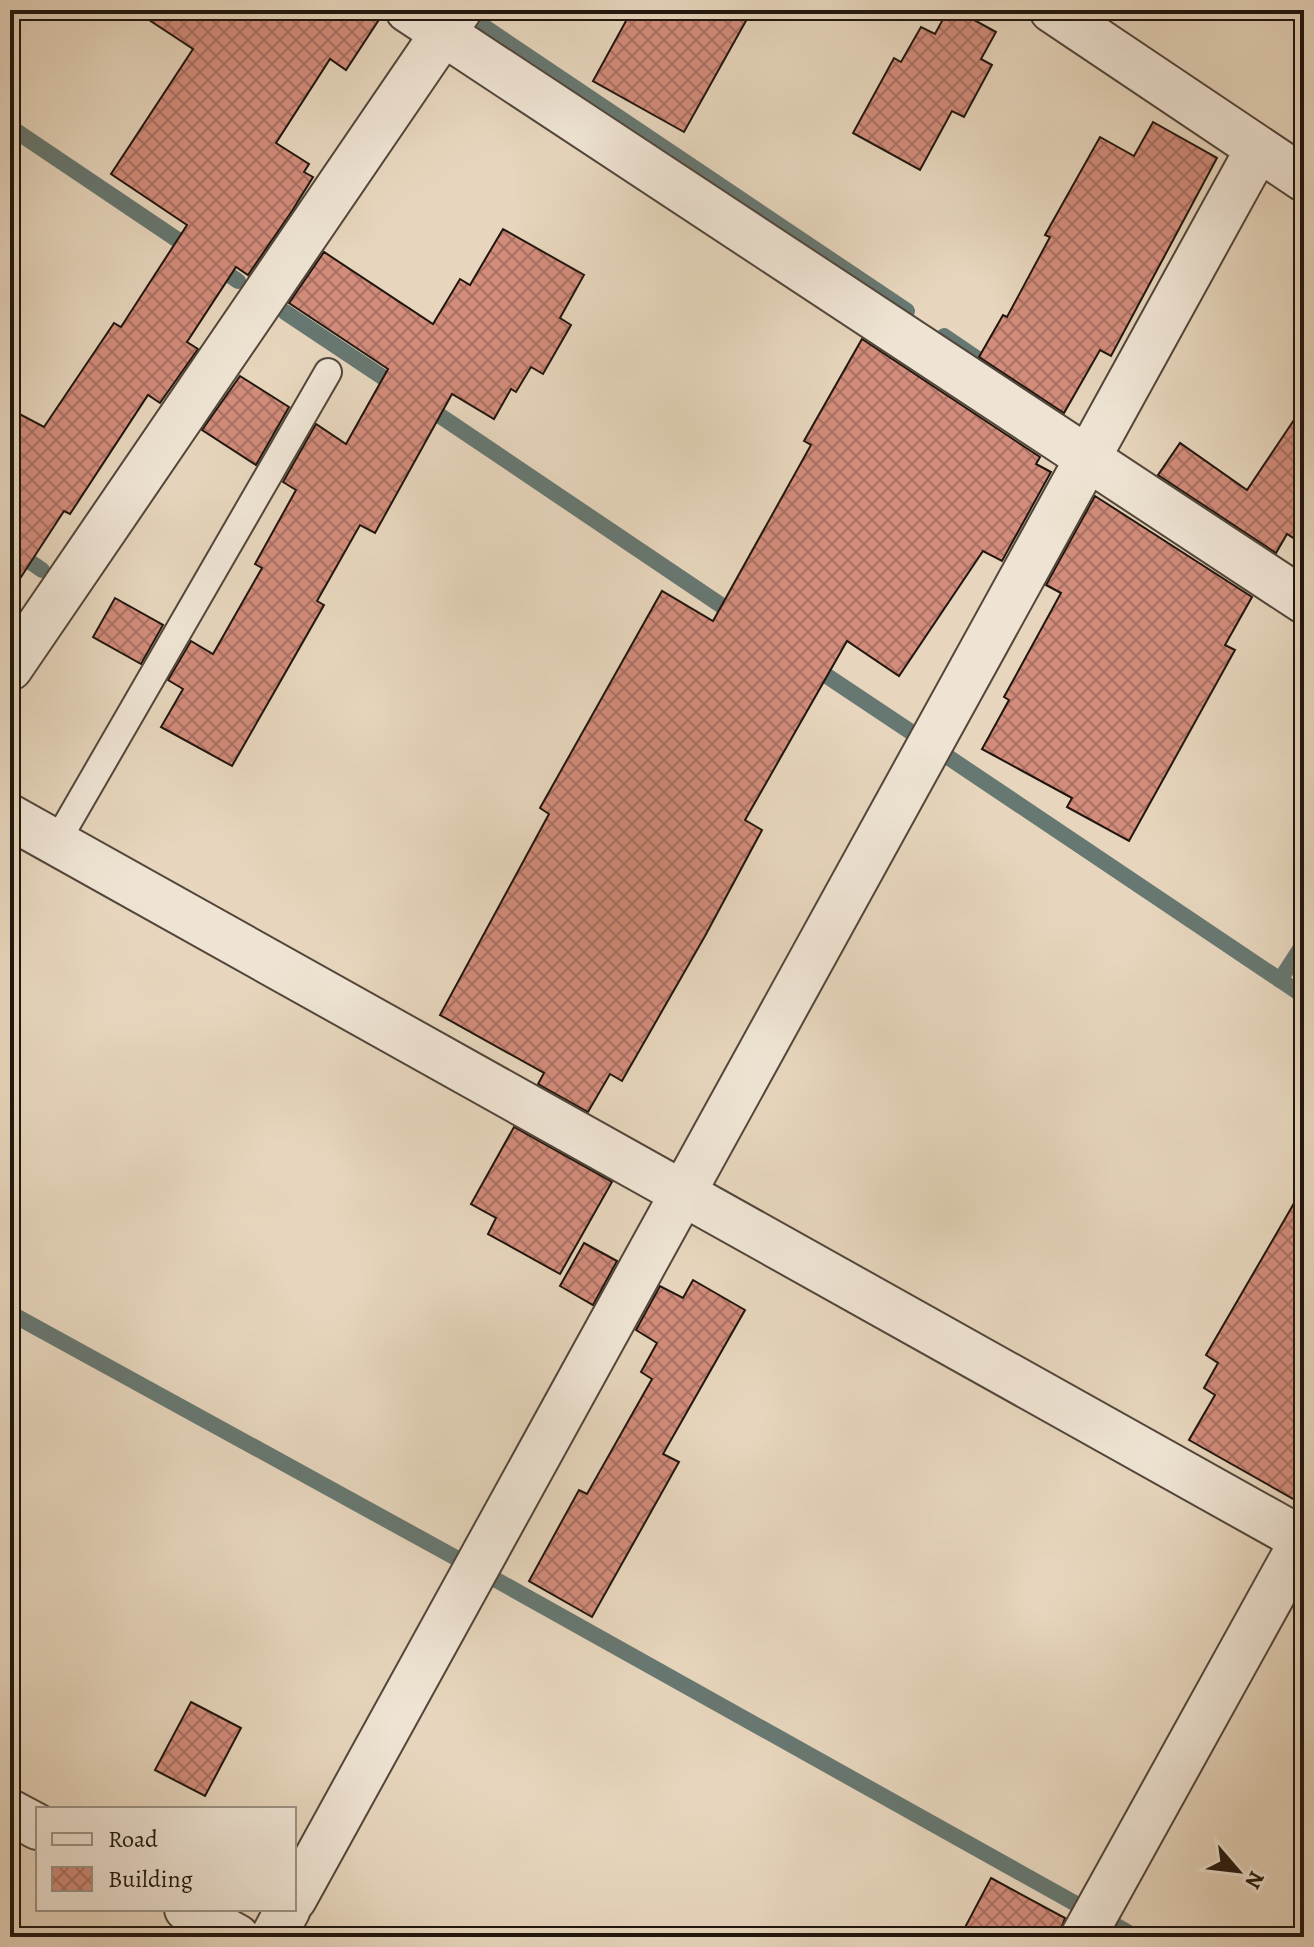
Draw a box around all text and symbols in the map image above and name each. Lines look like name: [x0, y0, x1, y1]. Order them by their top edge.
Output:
legend: [36, 1807, 296, 1911]
text: Road: [108, 1823, 158, 1855]
north arrow: [1198, 1831, 1278, 1911]
text: Building: [108, 1863, 193, 1895]
text: N: [1238, 1866, 1272, 1894]

